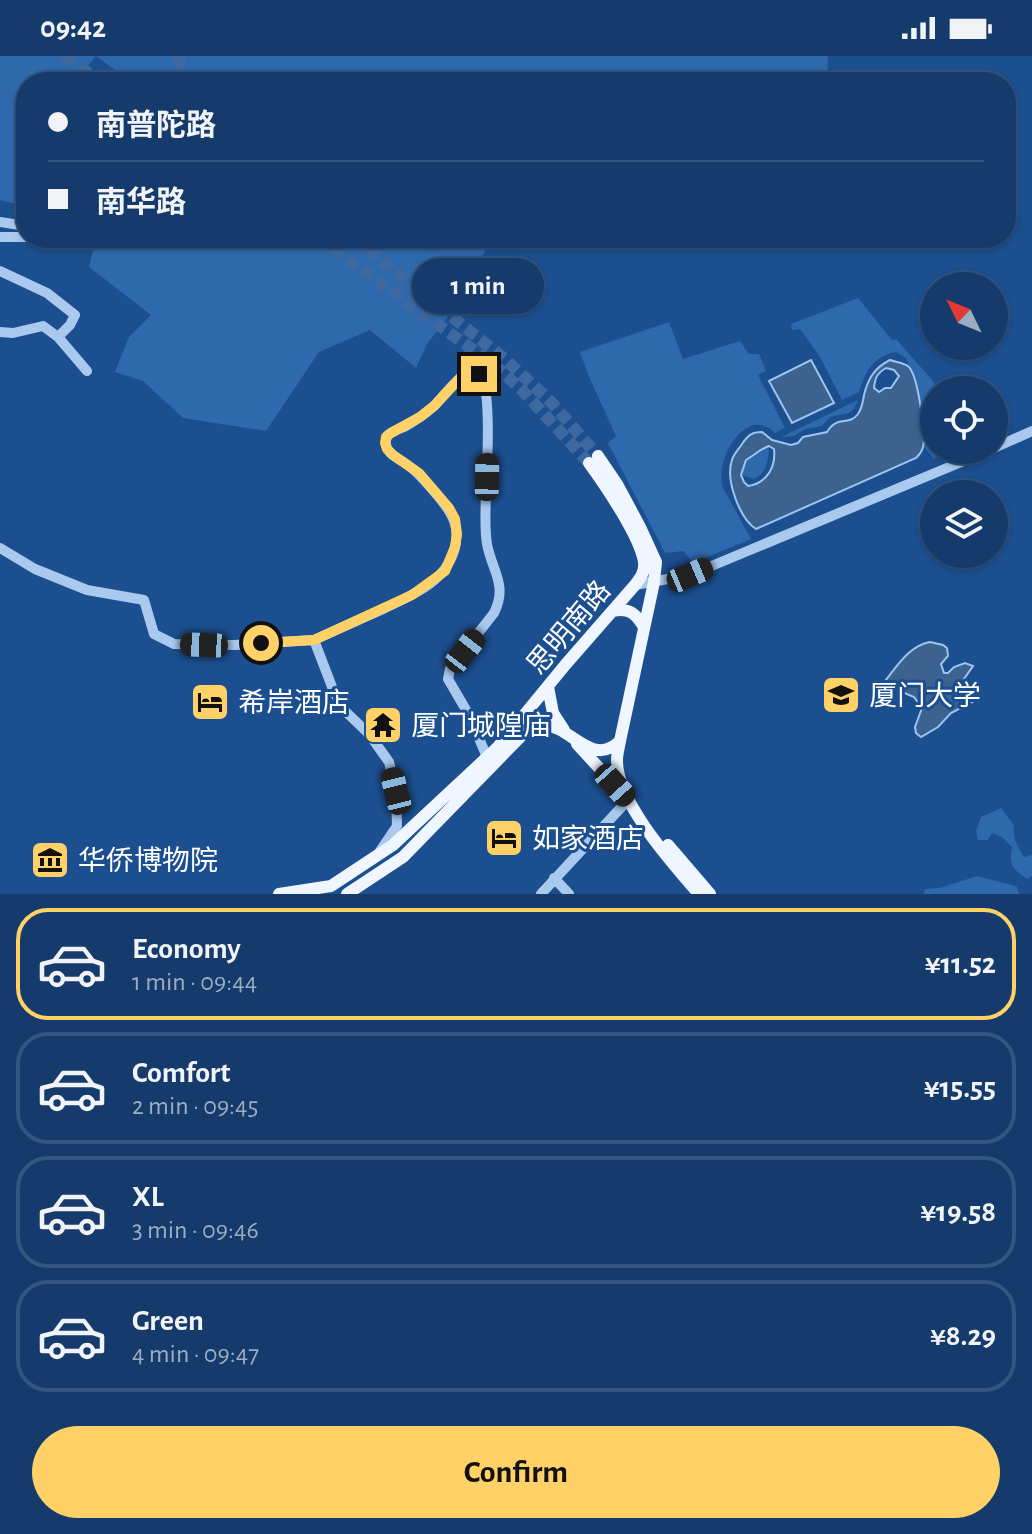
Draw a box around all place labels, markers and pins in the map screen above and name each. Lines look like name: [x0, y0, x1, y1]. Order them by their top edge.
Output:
school or university icon: 厦门大学: [820, 674, 862, 716]
hotel icon: 希岸酒店: [189, 681, 231, 723]
place label: 厦门大学: [869, 681, 981, 711]
place label: 希岸酒店: [238, 688, 350, 718]
temple icon: 厦门城隍庙: [362, 704, 404, 746]
place label: 厦门城隍庙: [411, 711, 551, 741]
hotel icon: 如家酒店: [483, 817, 525, 859]
place label: 如家酒店: [532, 824, 644, 854]
museum icon: 华侨博物院: [29, 839, 71, 881]
place label: 华侨博物院: [78, 846, 218, 876]

